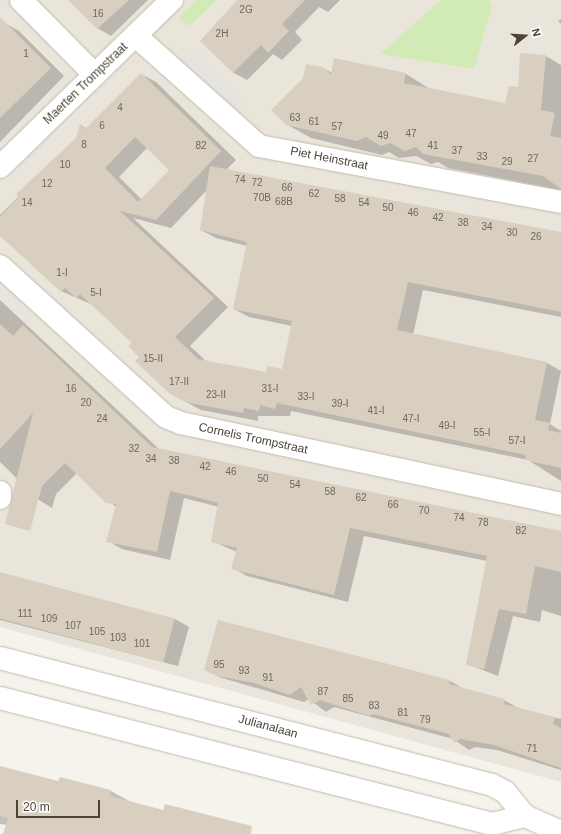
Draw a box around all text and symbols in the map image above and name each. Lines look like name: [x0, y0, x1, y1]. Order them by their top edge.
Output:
house number: 2G: [239, 4, 253, 16]
house number: 16: [92, 8, 104, 20]
north arrow: [505, 16, 545, 56]
text: N: [530, 27, 543, 38]
house number: 2H: [216, 28, 228, 40]
street label: Maerten Trompstraat: [41, 40, 131, 128]
house number: 1: [23, 48, 29, 60]
house number: 4: [117, 102, 123, 114]
house number: 63: [289, 112, 301, 124]
house number: 61: [308, 116, 320, 128]
house number: 6: [99, 120, 105, 132]
house number: 57: [331, 121, 343, 133]
house number: 47: [405, 128, 417, 140]
house number: 49: [377, 130, 389, 142]
house number: 8: [81, 139, 87, 151]
house number: 82: [195, 140, 207, 152]
house number: 41: [427, 140, 439, 152]
street label: Piet Heinstraat: [289, 144, 369, 174]
house number: 37: [451, 145, 463, 157]
house number: 33: [476, 151, 488, 163]
house number: 27: [527, 153, 539, 165]
house number: 29: [501, 156, 513, 168]
house number: 10: [59, 159, 71, 171]
house number: 74: [234, 174, 246, 186]
house number: 72: [251, 177, 263, 189]
house number: 12: [41, 178, 53, 190]
house number: 66: [281, 182, 293, 194]
house number: 62: [308, 188, 320, 200]
house number: 70B: [253, 192, 271, 204]
house number: 58: [334, 193, 346, 205]
house number: 68B: [275, 196, 293, 208]
house number: 14: [21, 197, 33, 209]
house number: 54: [358, 197, 370, 209]
house number: 50: [382, 202, 394, 214]
house number: 46: [407, 207, 419, 219]
house number: 42: [432, 212, 444, 224]
house number: 38: [457, 217, 469, 229]
house number: 34: [481, 221, 493, 233]
house number: 30: [506, 227, 518, 239]
house number: 26: [530, 231, 542, 243]
house number: 1-I: [56, 267, 68, 279]
house number: 5-I: [90, 287, 102, 299]
house number: 15-II: [143, 353, 163, 365]
house number: 17-II: [169, 376, 189, 388]
house number: 16: [65, 383, 77, 395]
house number: 31-I: [261, 383, 279, 395]
house number: 23-II: [206, 389, 226, 401]
house number: 33-I: [297, 391, 315, 403]
house number: 20: [80, 397, 92, 409]
house number: 39-I: [331, 398, 349, 410]
house number: 41-I: [367, 405, 385, 417]
house number: 24: [96, 413, 108, 425]
house number: 47-I: [402, 413, 420, 425]
street label: Cornelis Trompstraat: [197, 420, 309, 458]
house number: 49-I: [438, 420, 456, 432]
house number: 55-I: [473, 427, 491, 439]
house number: 57-I: [508, 435, 526, 447]
house number: 32: [128, 443, 140, 455]
house number: 34: [145, 453, 157, 465]
house number: 38: [168, 455, 180, 467]
house number: 42: [199, 461, 211, 473]
house number: 46: [225, 466, 237, 478]
house number: 50: [257, 473, 269, 485]
house number: 54: [289, 479, 301, 491]
house number: 58: [324, 486, 336, 498]
house number: 62: [355, 492, 367, 504]
house number: 66: [387, 499, 399, 511]
house number: 70: [418, 505, 430, 517]
house number: 74: [453, 512, 465, 524]
house number: 78: [477, 517, 489, 529]
house number: 82: [515, 525, 527, 537]
house number: 111: [17, 608, 33, 620]
house number: 109: [41, 613, 57, 625]
house number: 107: [65, 620, 81, 632]
house number: 105: [89, 626, 105, 638]
house number: 103: [110, 632, 126, 644]
house number: 101: [134, 638, 150, 650]
house number: 95: [213, 659, 225, 671]
house number: 93: [238, 665, 250, 677]
house number: 91: [262, 672, 274, 684]
house number: 87: [317, 686, 329, 698]
house number: 85: [342, 693, 354, 705]
house number: 83: [368, 700, 380, 712]
house number: 81: [397, 707, 409, 719]
street label: Julianalaan: [237, 712, 299, 742]
house number: 79: [419, 714, 431, 726]
house number: 71: [526, 743, 538, 755]
scale bar: [18, 792, 102, 818]
text: 20 m: [23, 800, 50, 814]

